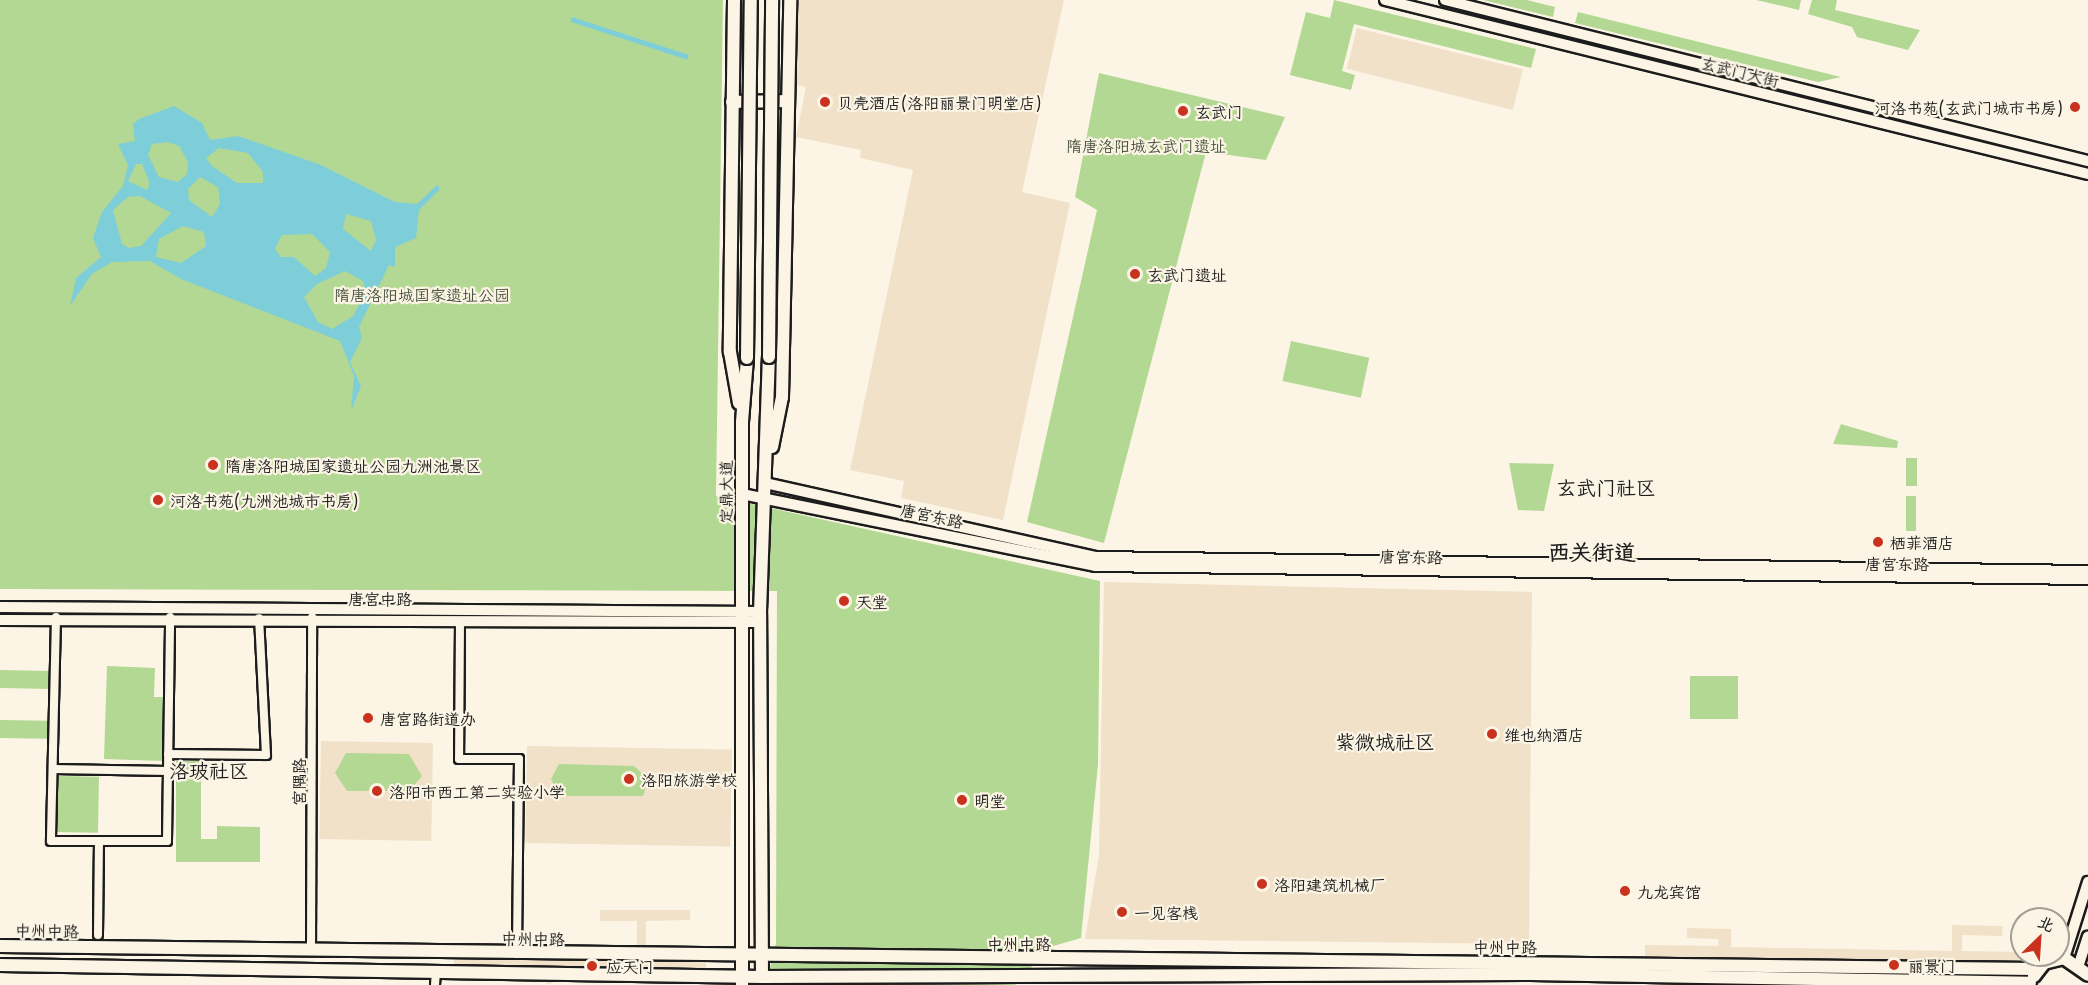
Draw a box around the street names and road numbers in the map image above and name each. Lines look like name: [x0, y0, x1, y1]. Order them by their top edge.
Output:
street label: 玄武门大街: [1699, 52, 1781, 90]
street label: 定鼎大道: [715, 460, 735, 524]
street label: 唐宫东路: [899, 499, 965, 531]
street label: 唐宫东路: [1379, 546, 1443, 566]
street label: 唐宫东路: [1865, 553, 1929, 573]
street label: 唐宫中路: [348, 588, 412, 608]
street label: 宫隅路: [288, 758, 308, 806]
street label: 中州中路: [15, 920, 79, 940]
street label: 中州中路: [501, 928, 565, 948]
street label: 中州中路: [987, 933, 1051, 953]
street label: 中州中路: [1473, 936, 1537, 956]

